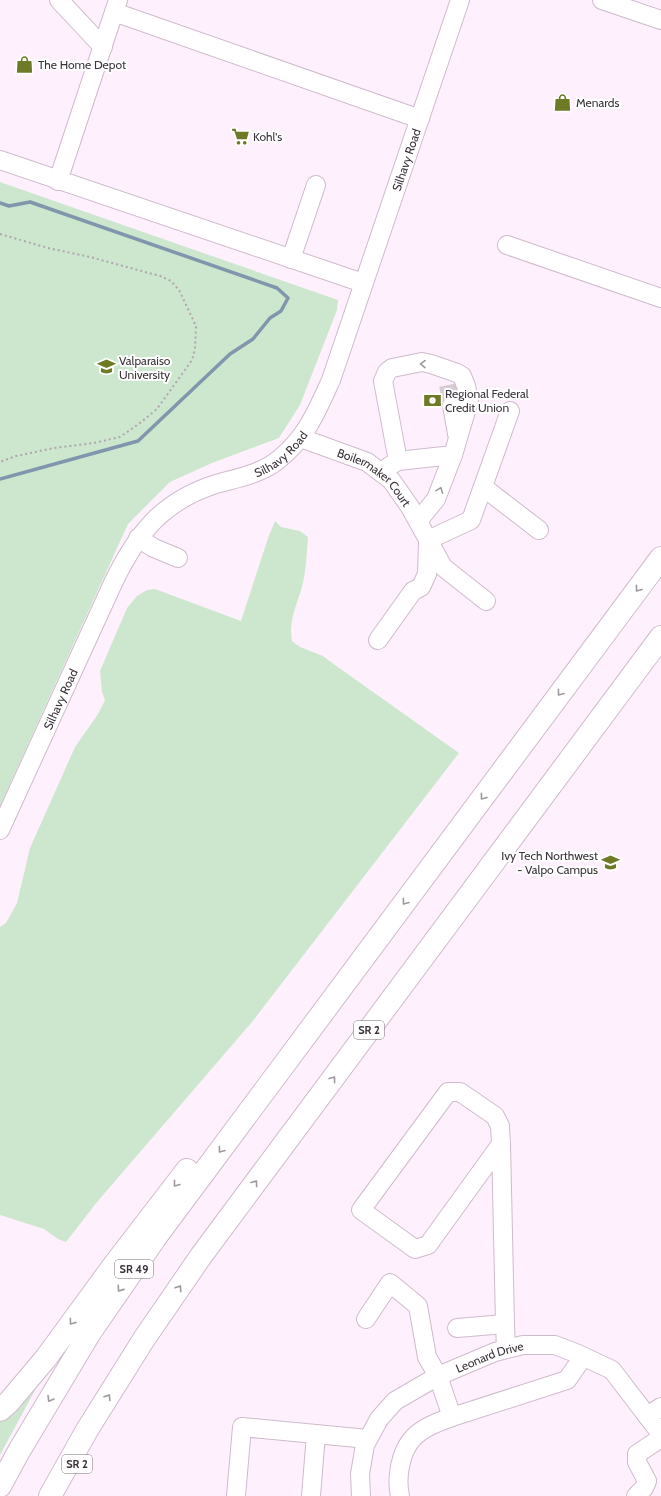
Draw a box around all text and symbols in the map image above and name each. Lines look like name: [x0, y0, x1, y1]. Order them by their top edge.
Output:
shop icon: The Home Depot: [15, 54, 35, 74]
place label: The Home Depot: [38, 57, 126, 72]
shop icon: Menards: [553, 92, 573, 112]
place label: Menards: [576, 95, 620, 110]
supermarket icon: Kohl's: [230, 126, 250, 146]
street label: Silhavy Road: [388, 126, 423, 193]
place label: Kohl's: [253, 129, 282, 144]
place label: Valparaiso University: [119, 353, 171, 382]
school or university icon: Valparaiso University: [96, 357, 116, 377]
one-way arrow: [420, 360, 426, 368]
place label: Regional Federal Credit Union: [445, 386, 529, 415]
bank icon: Regional Federal Credit Union: [422, 390, 442, 410]
street label: Silhavy Road: [252, 428, 310, 480]
street label: Boilermaker Court: [336, 444, 415, 509]
one-way arrow: [435, 487, 443, 494]
one-way arrow: [636, 584, 643, 591]
street label: Silhavy Road: [40, 666, 80, 732]
one-way arrow: [557, 689, 565, 696]
one-way arrow: [480, 793, 487, 800]
place label: Ivy Tech Northwest - Valpo Campus: [501, 848, 598, 877]
school or university icon: Ivy Tech Northwest - Valpo Campus: [601, 852, 621, 872]
one-way arrow: [403, 897, 410, 904]
road number: SR 2: [354, 1021, 384, 1039]
one-way arrow: [328, 1076, 335, 1083]
one-way arrow: [218, 1145, 225, 1152]
one-way arrow: [174, 1180, 181, 1187]
one-way arrow: [250, 1180, 258, 1187]
road number: SR 49: [115, 1260, 153, 1278]
one-way arrow: [117, 1285, 125, 1292]
one-way arrow: [174, 1285, 182, 1292]
one-way arrow: [70, 1317, 77, 1324]
street label: Leonard Drive: [453, 1338, 525, 1375]
one-way arrow: [103, 1394, 110, 1401]
one-way arrow: [48, 1395, 55, 1402]
road number: SR 2: [62, 1455, 92, 1473]

